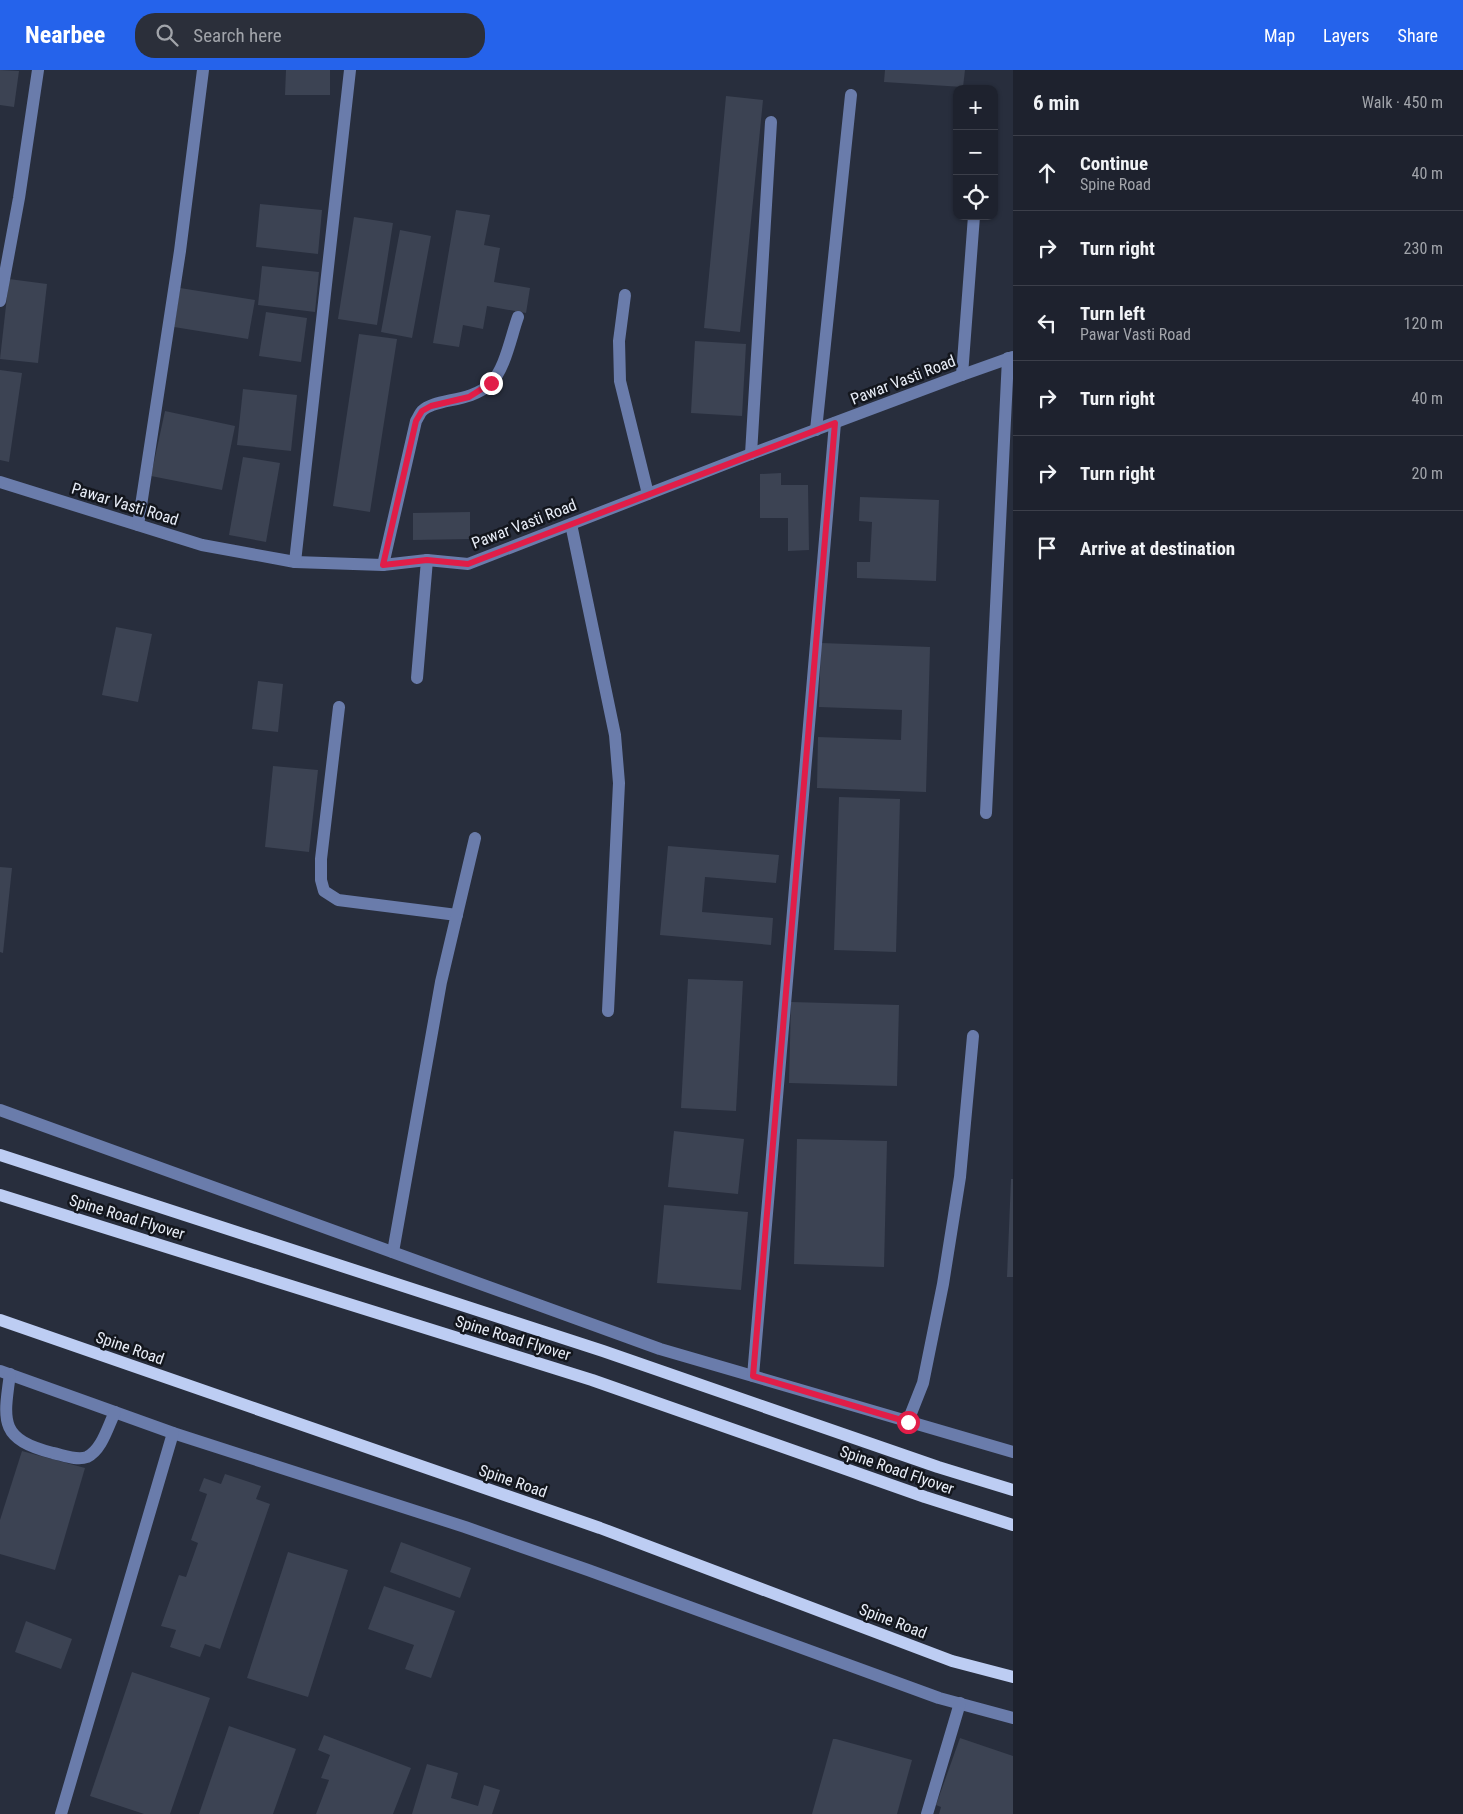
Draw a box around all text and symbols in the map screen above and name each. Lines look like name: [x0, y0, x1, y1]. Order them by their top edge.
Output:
search box: [135, 13, 485, 58]
text: Nearbee: [25, 21, 105, 49]
icon: search: [153, 21, 181, 49]
text: Search here: [193, 24, 282, 47]
text: Map: [1264, 25, 1295, 46]
text: Layers: [1323, 25, 1370, 46]
text: Share: [1398, 25, 1438, 46]
map controls: [953, 85, 998, 220]
button: +: [953, 85, 998, 130]
text: 6 min: [1033, 91, 1080, 115]
text: Walk · 450 m: [1362, 93, 1443, 112]
button: −: [953, 130, 998, 175]
text: Continue: [1080, 152, 1148, 175]
icon: ahead: [1033, 159, 1061, 187]
text: 40 m: [1411, 164, 1443, 183]
button: locate: [953, 175, 998, 220]
text: Spine Road: [1080, 175, 1151, 194]
icon: right: [1033, 234, 1061, 262]
text: Turn right: [1080, 237, 1155, 260]
text: 230 m: [1404, 239, 1443, 258]
text: Turn left: [1080, 302, 1145, 325]
icon: left: [1033, 309, 1061, 337]
text: 120 m: [1404, 314, 1443, 333]
text: Pawar Vasti Road: [1080, 325, 1191, 344]
street label: Pawar Vasti Road: [848, 351, 958, 409]
route end: [480, 372, 503, 395]
icon: right: [1033, 384, 1061, 412]
text: Turn right: [1080, 387, 1155, 410]
text: 40 m: [1411, 389, 1443, 408]
icon: right: [1033, 459, 1061, 487]
text: Turn right: [1080, 462, 1155, 485]
text: 20 m: [1411, 464, 1443, 483]
street label: Pawar Vasti Road: [69, 479, 181, 529]
street label: Pawar Vasti Road: [469, 495, 579, 553]
icon: arrive: [1033, 534, 1061, 562]
text: Arrive at destination: [1080, 537, 1235, 560]
street label: Spine Road Flyover: [67, 1190, 187, 1244]
street label: Spine Road Flyover: [453, 1311, 573, 1365]
street label: Spine Road: [93, 1327, 167, 1369]
route start: [897, 1411, 920, 1434]
street label: Spine Road Flyover: [837, 1442, 957, 1498]
street label: Spine Road: [476, 1460, 550, 1502]
street label: Spine Road: [856, 1599, 930, 1643]

